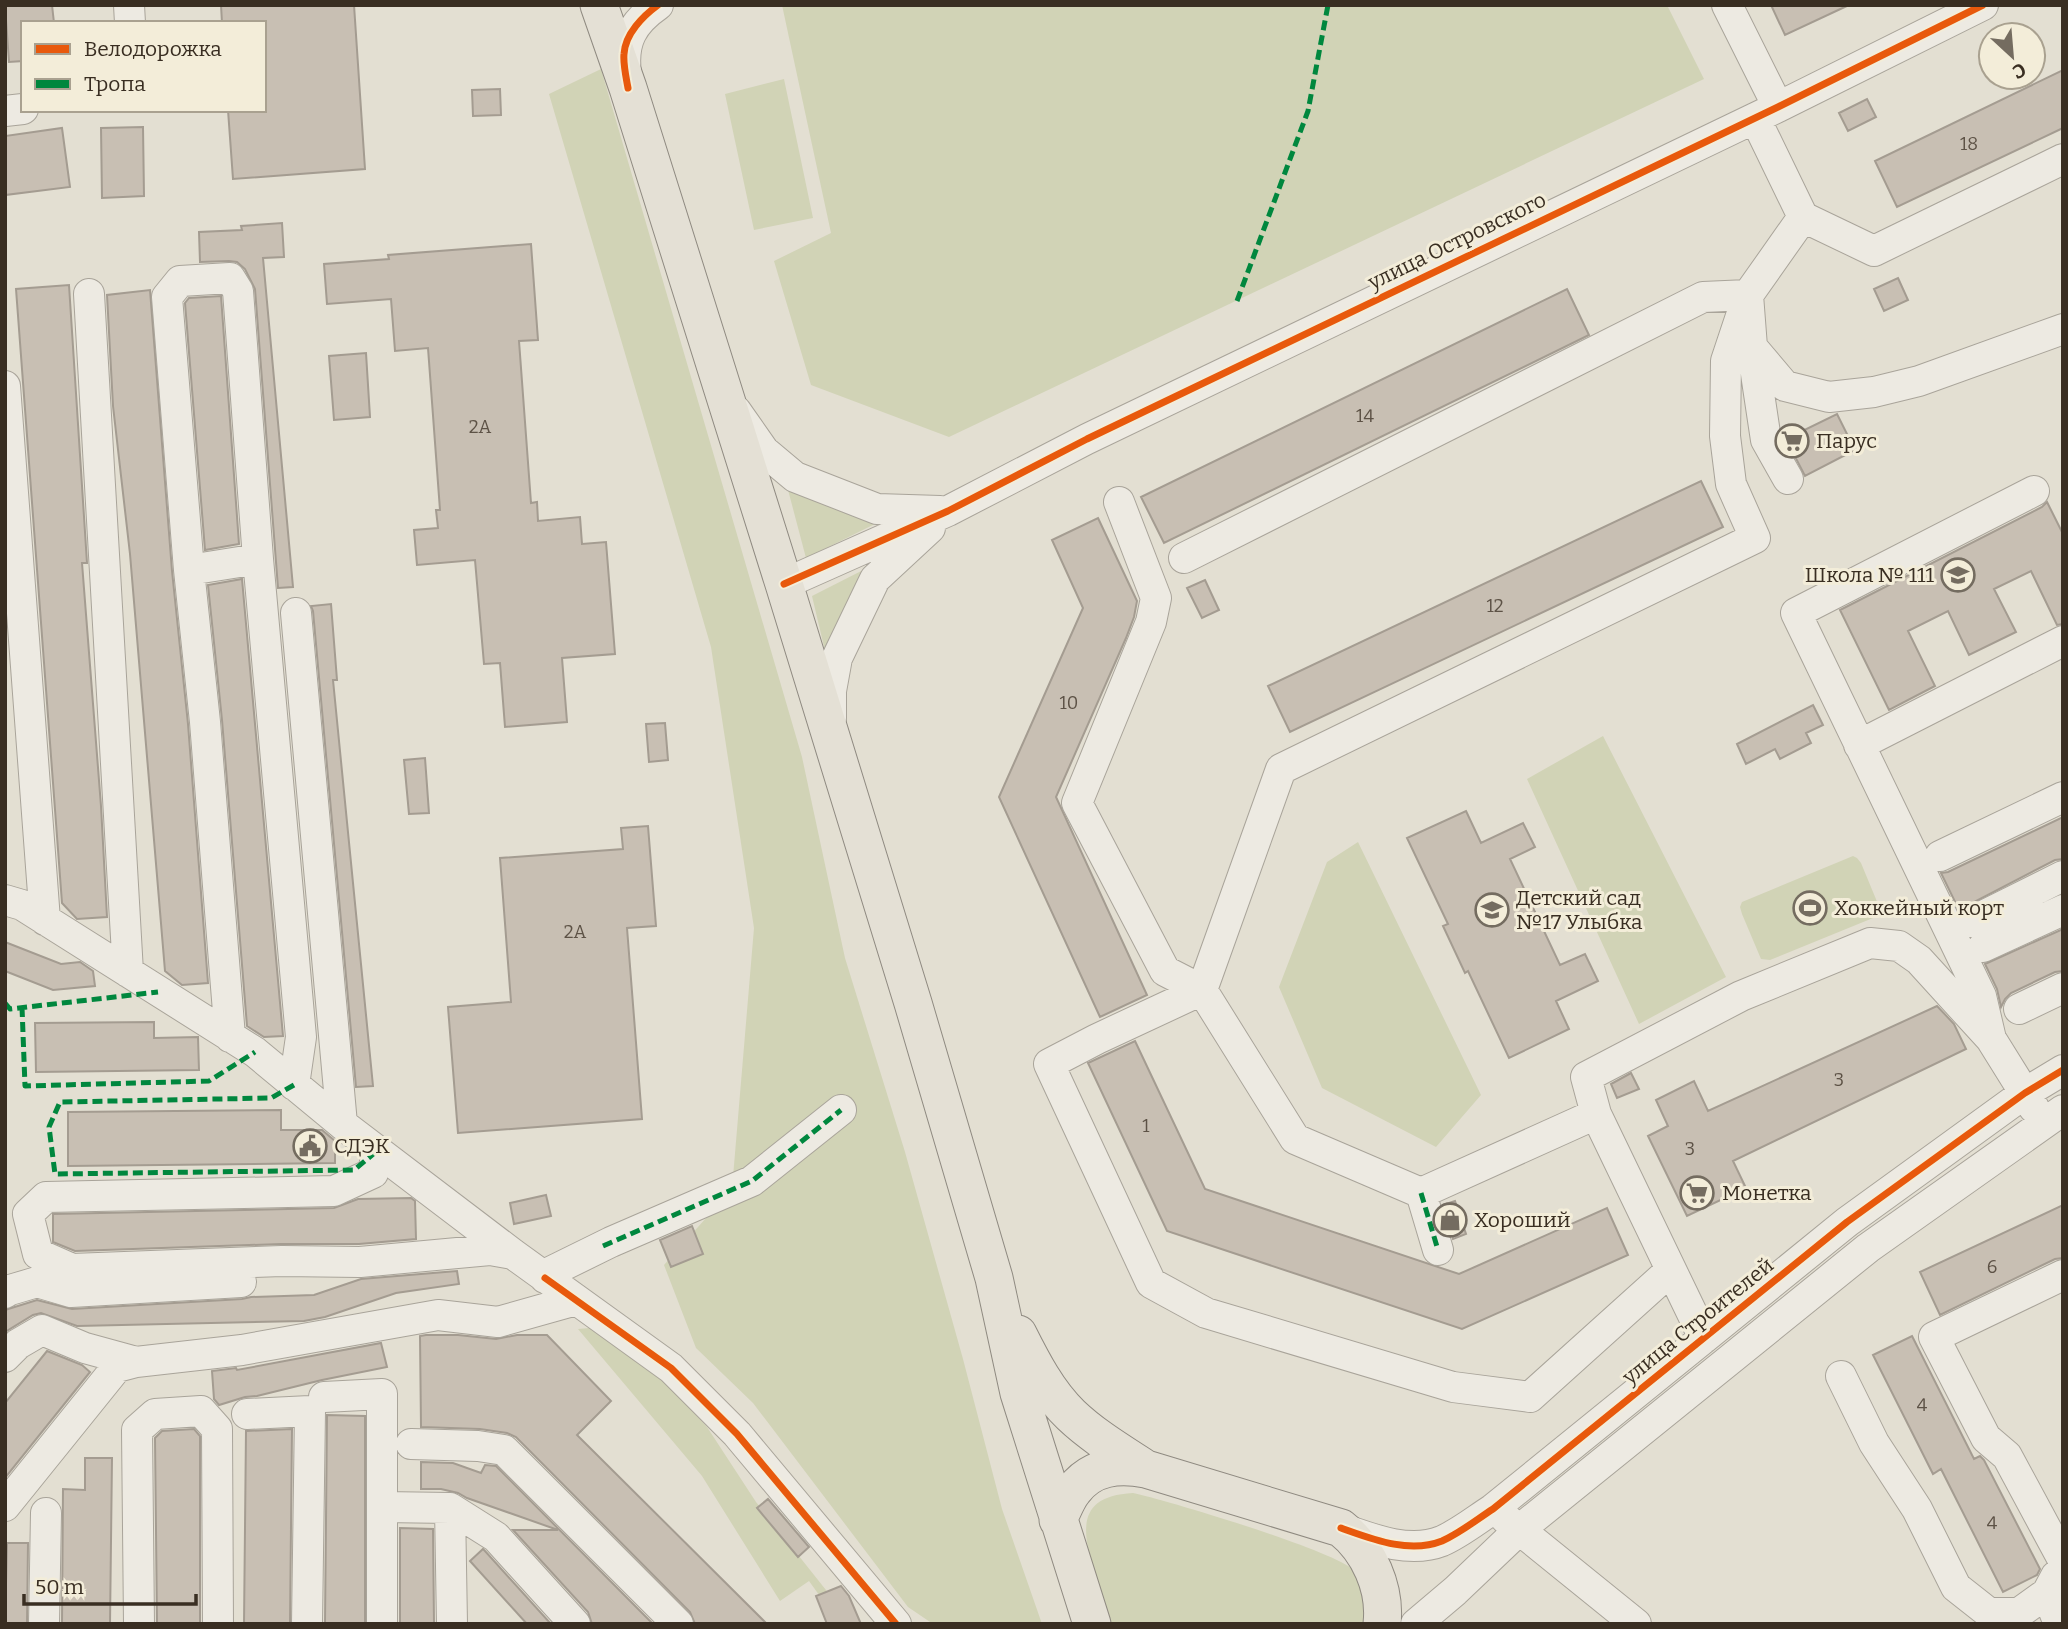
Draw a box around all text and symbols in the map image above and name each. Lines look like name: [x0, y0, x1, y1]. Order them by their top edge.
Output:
legend: [21, 21, 266, 112]
north arrow: [1977, 21, 2047, 91]
text: Велодорожка: [84, 36, 222, 62]
text: С: [2009, 58, 2030, 84]
text: Тропа: [84, 71, 146, 97]
house number: 18: [1960, 133, 1978, 155]
street label: улица Островского: [1363, 187, 1550, 296]
house number: 14: [1356, 405, 1374, 427]
house number: 2А: [469, 416, 492, 438]
supermarket icon: Парус: [1773, 422, 1811, 460]
place label: Парус: [1816, 428, 1877, 454]
school or university icon: Школа № 111: [1939, 556, 1977, 594]
place label: Школа № 111: [1805, 562, 1934, 588]
house number: 12: [1486, 595, 1504, 617]
house number: 10: [1060, 692, 1078, 714]
place label: Детский сад №17 Улыбка: [1516, 885, 1643, 935]
sports icon: Хоккейный корт: [1791, 889, 1829, 927]
school or university icon: Детский сад №17 Улыбка: [1473, 891, 1511, 929]
place label: Хоккейный корт: [1834, 895, 2004, 921]
house number: 2А: [564, 921, 587, 943]
house number: 3: [1834, 1069, 1844, 1091]
house number: 1: [1142, 1115, 1150, 1137]
public building icon: СДЭК: [291, 1127, 329, 1165]
place label: СДЭК: [334, 1133, 390, 1159]
house number: 3: [1685, 1138, 1695, 1160]
supermarket icon: Монетка: [1678, 1174, 1716, 1212]
place label: Монетка: [1722, 1180, 1812, 1206]
shop icon: Хороший: [1431, 1201, 1469, 1239]
place label: Хороший: [1474, 1207, 1571, 1233]
street label: улица Строителей: [1616, 1252, 1779, 1391]
house number: 6: [1987, 1256, 1997, 1278]
house number: 4: [1917, 1394, 1928, 1416]
house number: 4: [1987, 1512, 1998, 1534]
scale bar: [24, 1562, 196, 1606]
text: 50 m: [35, 1574, 84, 1600]

